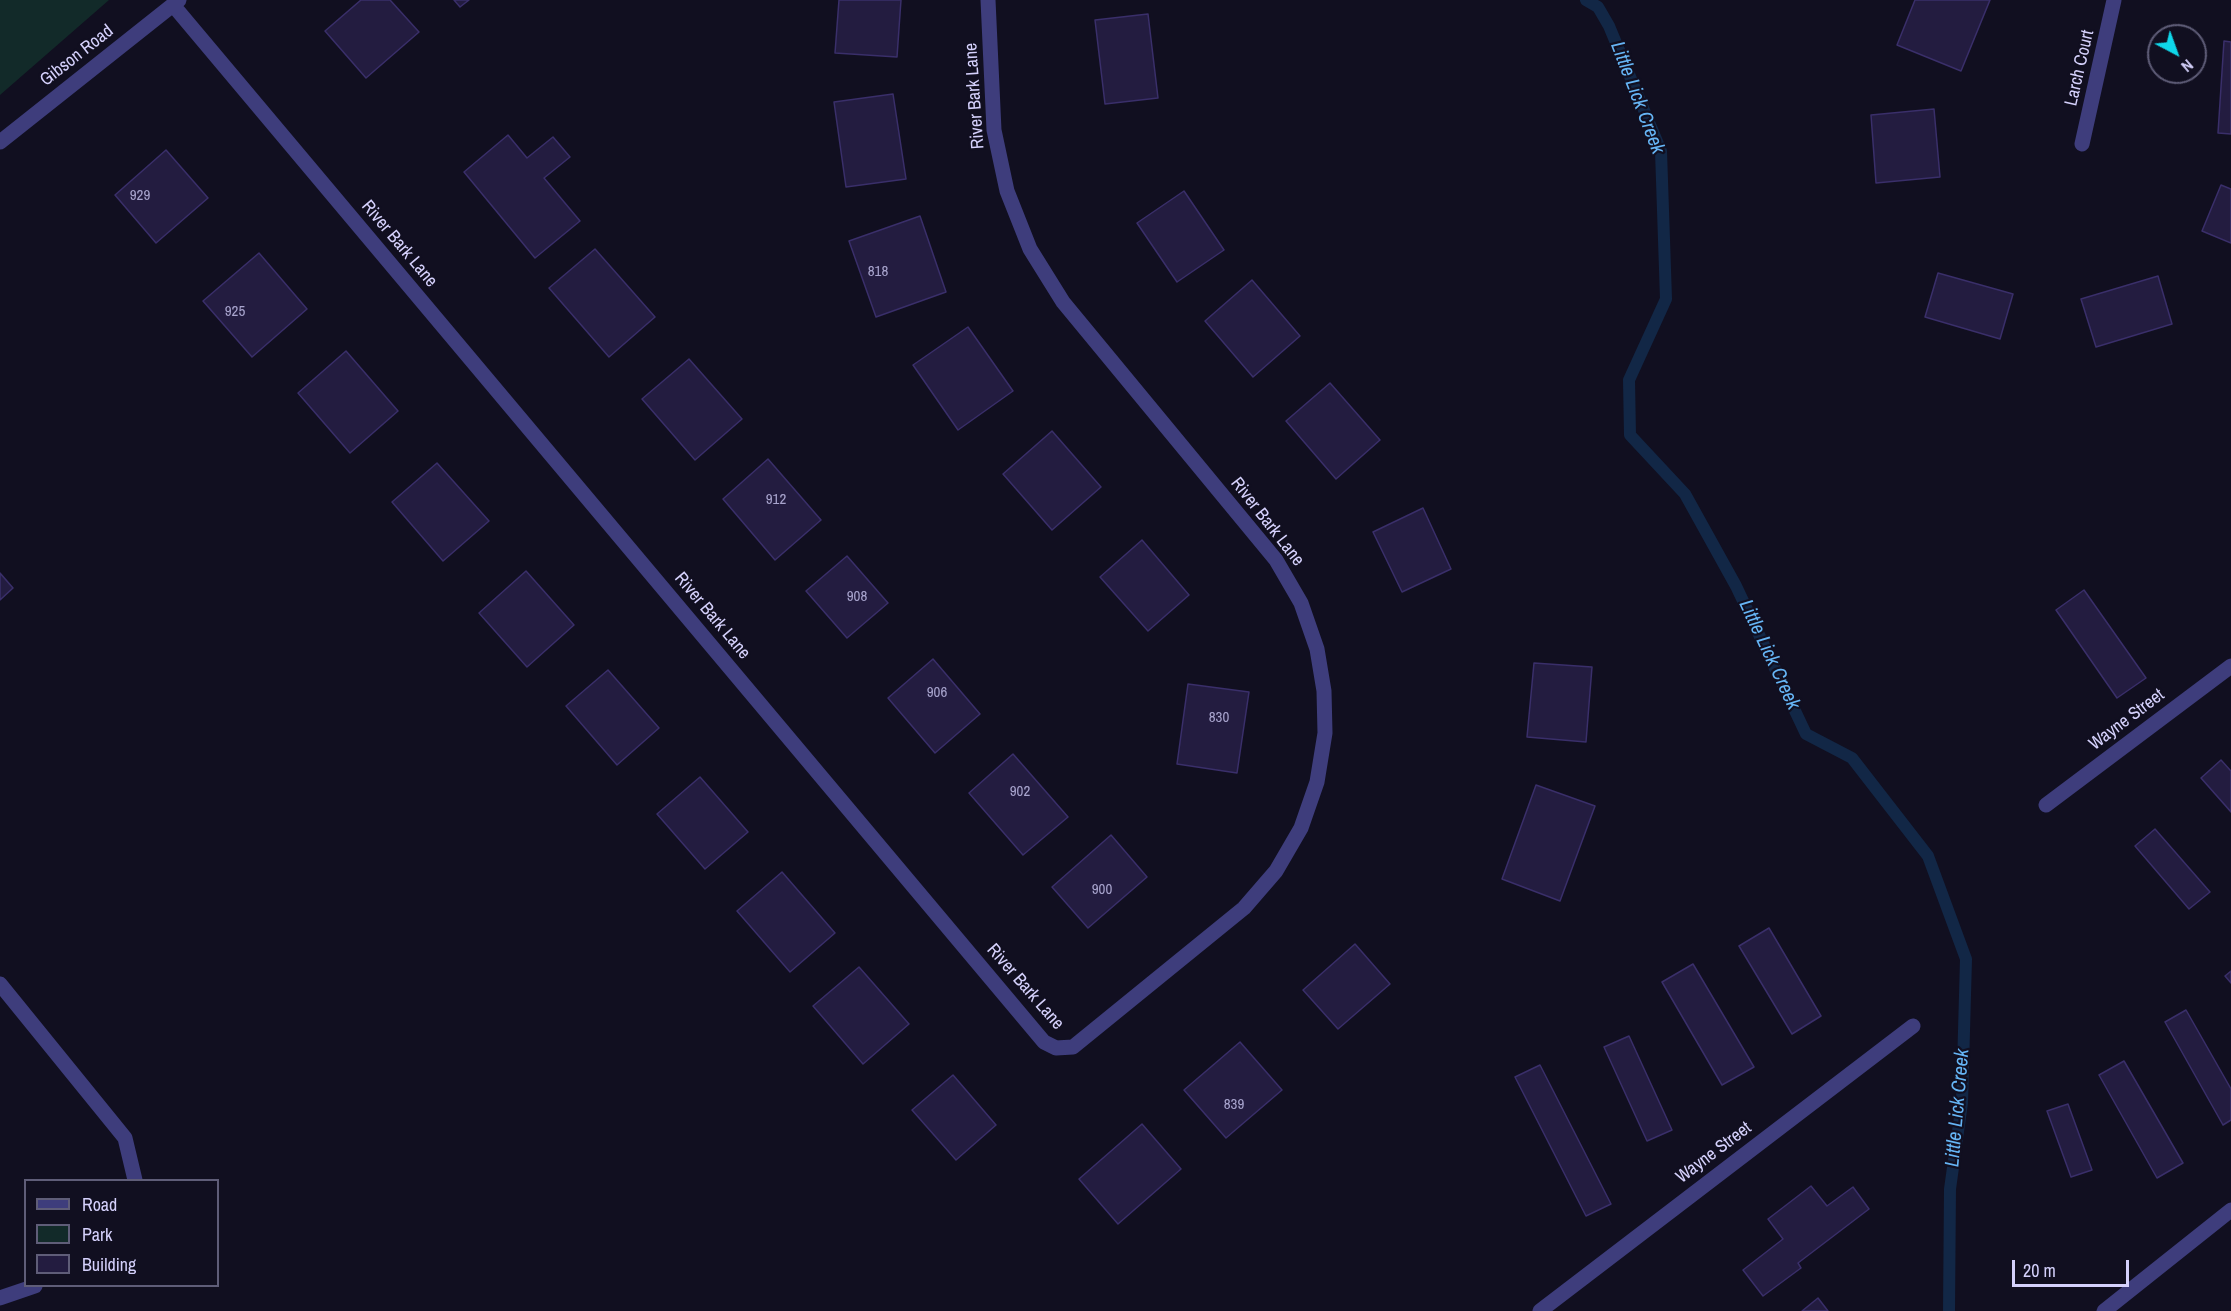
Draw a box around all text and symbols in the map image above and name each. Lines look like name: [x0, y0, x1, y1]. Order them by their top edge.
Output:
street label: Gibson Road: [36, 21, 118, 91]
north arrow: [2147, 24, 2207, 84]
street label: Larch Court: [2061, 28, 2099, 108]
water label: Little Lick Creek: [1605, 38, 1669, 158]
street label: River Bark Lane: [961, 42, 989, 150]
text: N: [2177, 55, 2198, 77]
house number: 929: [130, 187, 150, 205]
street label: River Bark Lane: [356, 196, 442, 292]
house number: 818: [868, 263, 888, 281]
house number: 925: [225, 303, 245, 321]
street label: River Bark Lane: [1226, 473, 1308, 571]
house number: 912: [766, 491, 786, 509]
street label: River Bark Lane: [669, 568, 755, 664]
house number: 908: [847, 588, 867, 606]
water label: Little Lick Creek: [1733, 596, 1805, 714]
house number: 906: [927, 684, 947, 702]
street label: Wayne Street: [2085, 685, 2169, 755]
house number: 830: [1209, 709, 1229, 727]
house number: 902: [1010, 783, 1030, 801]
house number: 900: [1092, 881, 1112, 899]
street label: River Bark Lane: [982, 940, 1068, 1034]
water label: Little Lick Creek: [1941, 1048, 1975, 1168]
house number: 839: [1224, 1096, 1244, 1114]
street label: Wayne Street: [1672, 1118, 1756, 1188]
legend: [24, 1179, 219, 1287]
text: Road: [82, 1192, 117, 1217]
text: Park: [82, 1222, 112, 1247]
scale bar: [2015, 1248, 2132, 1286]
text: Building: [82, 1252, 136, 1277]
text: 20 m: [2023, 1258, 2056, 1283]

